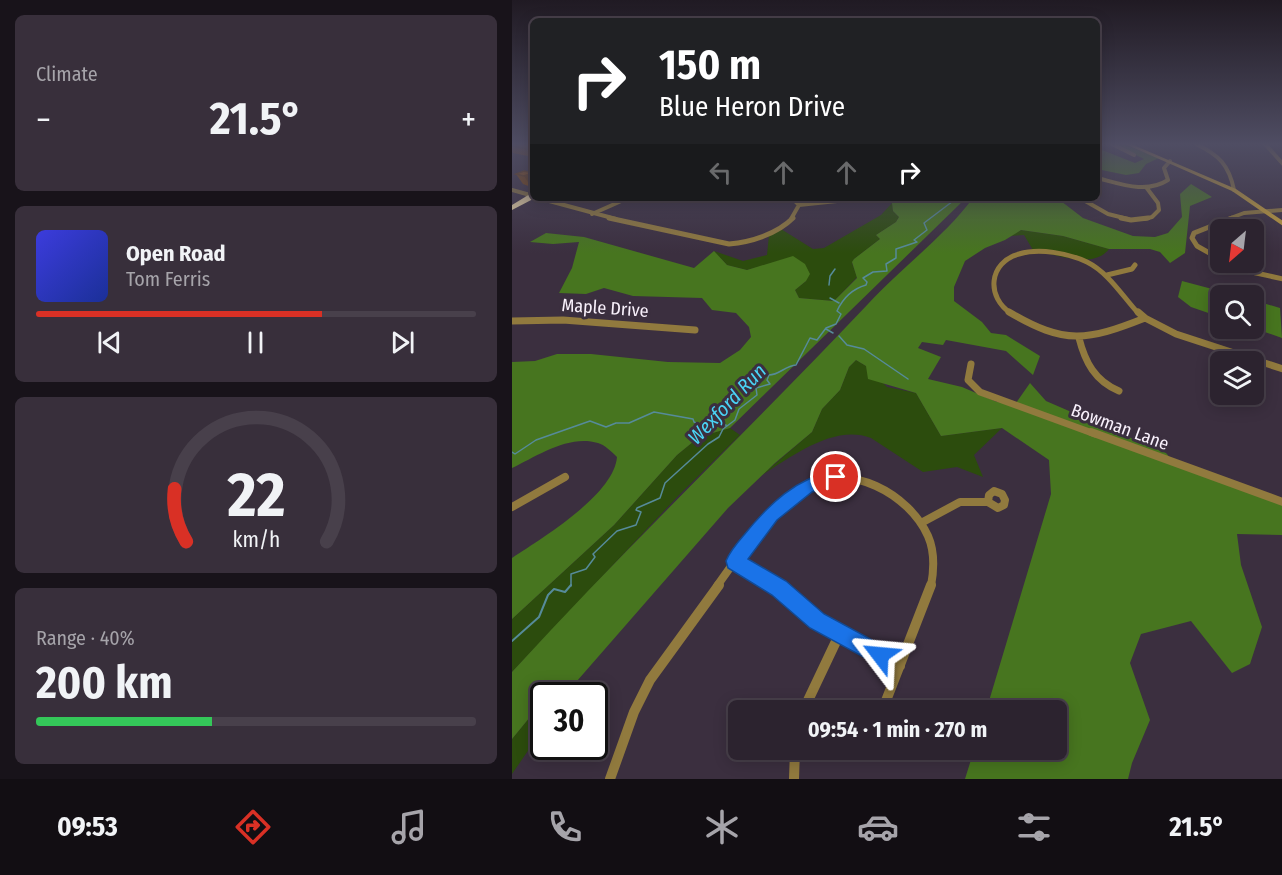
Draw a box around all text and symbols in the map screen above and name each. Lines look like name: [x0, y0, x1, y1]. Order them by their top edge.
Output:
text: 150 m: [659, 40, 761, 90]
icon: right: [560, 42, 638, 120]
text: Climate: [36, 62, 98, 86]
text: Blue Heron Drive: [659, 91, 845, 123]
text: 21.5°: [210, 92, 302, 146]
text: −: [36, 100, 51, 140]
text: +: [461, 100, 476, 140]
icon: left: [704, 156, 737, 189]
icon: ahead: [767, 156, 800, 189]
icon: ahead: [830, 156, 863, 189]
icon: right: [893, 156, 926, 189]
north arrow: [1210, 219, 1264, 273]
map controls: [1210, 219, 1264, 405]
text: Open Road: [126, 240, 226, 267]
text: Tom Ferris: [126, 267, 210, 291]
button: search: [1210, 285, 1264, 339]
street label: Maple Drive: [561, 294, 649, 322]
icon: previous: [93, 326, 126, 359]
icon: pause: [239, 326, 272, 359]
icon: next: [386, 326, 419, 359]
button: layers: [1210, 351, 1264, 405]
water label: Wexford Run: [683, 359, 771, 449]
street label: Bowman Lane: [1068, 399, 1172, 455]
pin: [810, 451, 861, 502]
text: 22: [226, 458, 285, 533]
icon: arrive: [819, 460, 852, 493]
text: km/h: [232, 527, 280, 553]
position arrow: [848, 623, 912, 687]
text: Range · 40%: [36, 626, 135, 650]
text: 200 km: [36, 656, 173, 710]
speed limit sign: 30: [530, 682, 608, 760]
text: 09:54 · 1 min · 270 m: [808, 716, 987, 743]
icon: directions: [232, 806, 274, 848]
icon: music: [388, 806, 430, 848]
icon: phone: [544, 806, 586, 848]
icon: climate: [701, 806, 743, 848]
icon: car: [857, 806, 899, 848]
icon: filters: [1013, 806, 1055, 848]
text: 09:53: [57, 811, 118, 843]
text: 21.5°: [1169, 811, 1225, 843]

